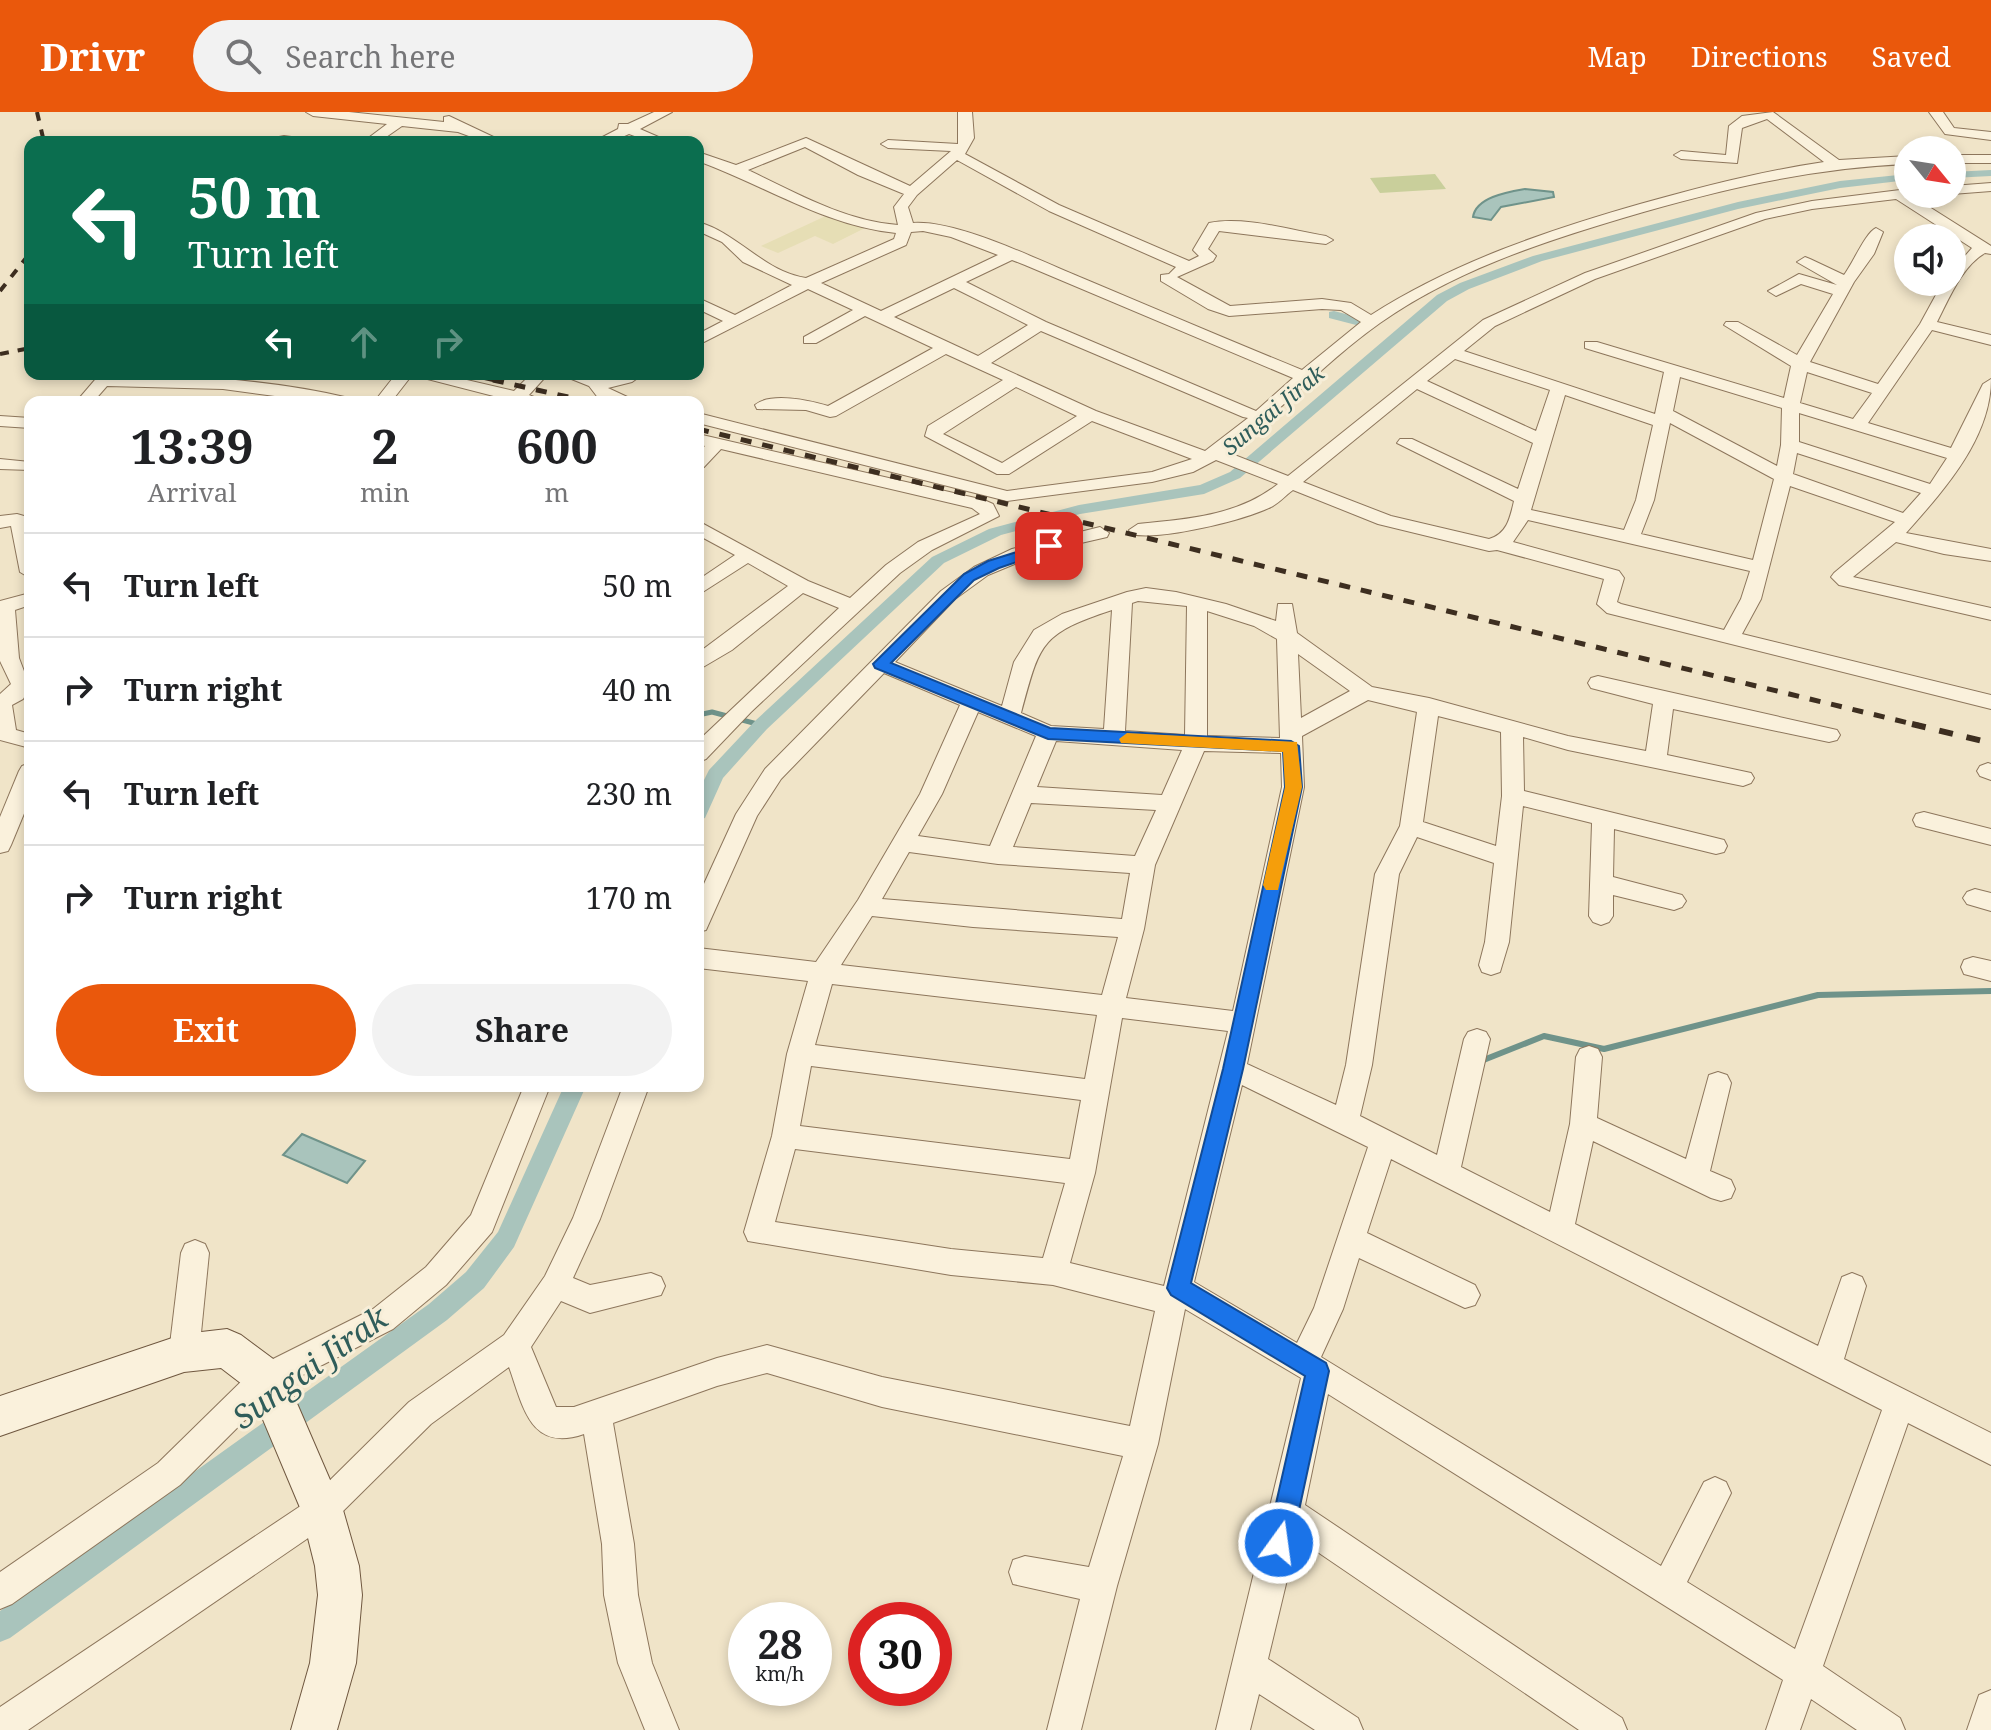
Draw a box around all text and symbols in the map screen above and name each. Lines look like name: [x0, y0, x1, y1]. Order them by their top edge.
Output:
search box: [193, 20, 753, 92]
text: Drivr: [40, 30, 145, 82]
icon: search: [221, 34, 265, 78]
text: Search here: [285, 36, 456, 77]
text: Map: [1587, 37, 1647, 75]
text: Directions: [1691, 37, 1828, 75]
text: Saved: [1872, 37, 1951, 75]
north arrow: [1894, 136, 1966, 208]
map controls: [1894, 136, 1966, 296]
text: 50 m: [188, 158, 321, 234]
icon: left: [56, 168, 160, 272]
button: sound: [1894, 224, 1966, 296]
text: Turn left: [188, 230, 339, 279]
icon: left: [258, 320, 302, 364]
icon: ahead: [342, 320, 386, 364]
icon: right: [426, 320, 470, 364]
water label: Sungai Jirak: [1215, 357, 1331, 461]
text: 13:39: [130, 413, 254, 478]
text: 2: [371, 413, 398, 478]
text: 600: [516, 413, 598, 478]
text: Arrival: [148, 474, 236, 510]
text: min: [360, 474, 410, 510]
text: m: [545, 474, 569, 510]
pin: [1015, 512, 1083, 580]
icon: arrive: [1027, 524, 1071, 568]
icon: left: [56, 563, 100, 607]
text: Turn left: [124, 565, 259, 606]
text: 50 m: [602, 565, 672, 606]
icon: right: [56, 667, 100, 711]
text: Turn right: [124, 669, 282, 710]
text: 40 m: [602, 669, 672, 710]
icon: left: [56, 771, 100, 815]
text: Turn left: [124, 773, 259, 814]
text: 230 m: [586, 773, 672, 814]
icon: right: [56, 875, 100, 919]
text: Turn right: [124, 877, 282, 918]
text: 170 m: [586, 877, 672, 918]
button: Exit: [56, 984, 356, 1076]
button: Share: [372, 984, 672, 1076]
water label: Sungai Jirak: [223, 1295, 397, 1438]
position arrow: [1237, 1501, 1321, 1585]
speed limit sign: 30: [848, 1602, 952, 1706]
text: 28: [757, 1616, 803, 1671]
text: km/h: [755, 1660, 805, 1687]

